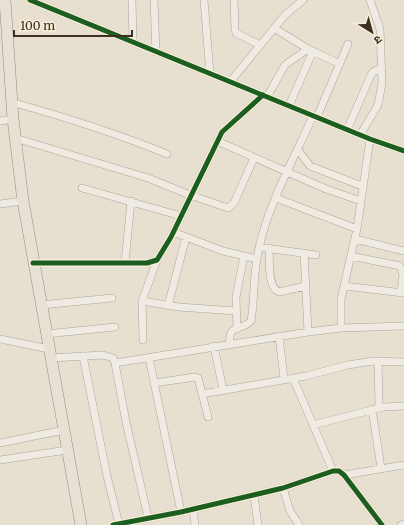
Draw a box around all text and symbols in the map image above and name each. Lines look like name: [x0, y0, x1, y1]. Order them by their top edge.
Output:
scale bar: [14, 12, 132, 38]
north arrow: [352, 12, 392, 52]
text: 100 m: [20, 18, 55, 33]
text: उ: [371, 32, 385, 48]

